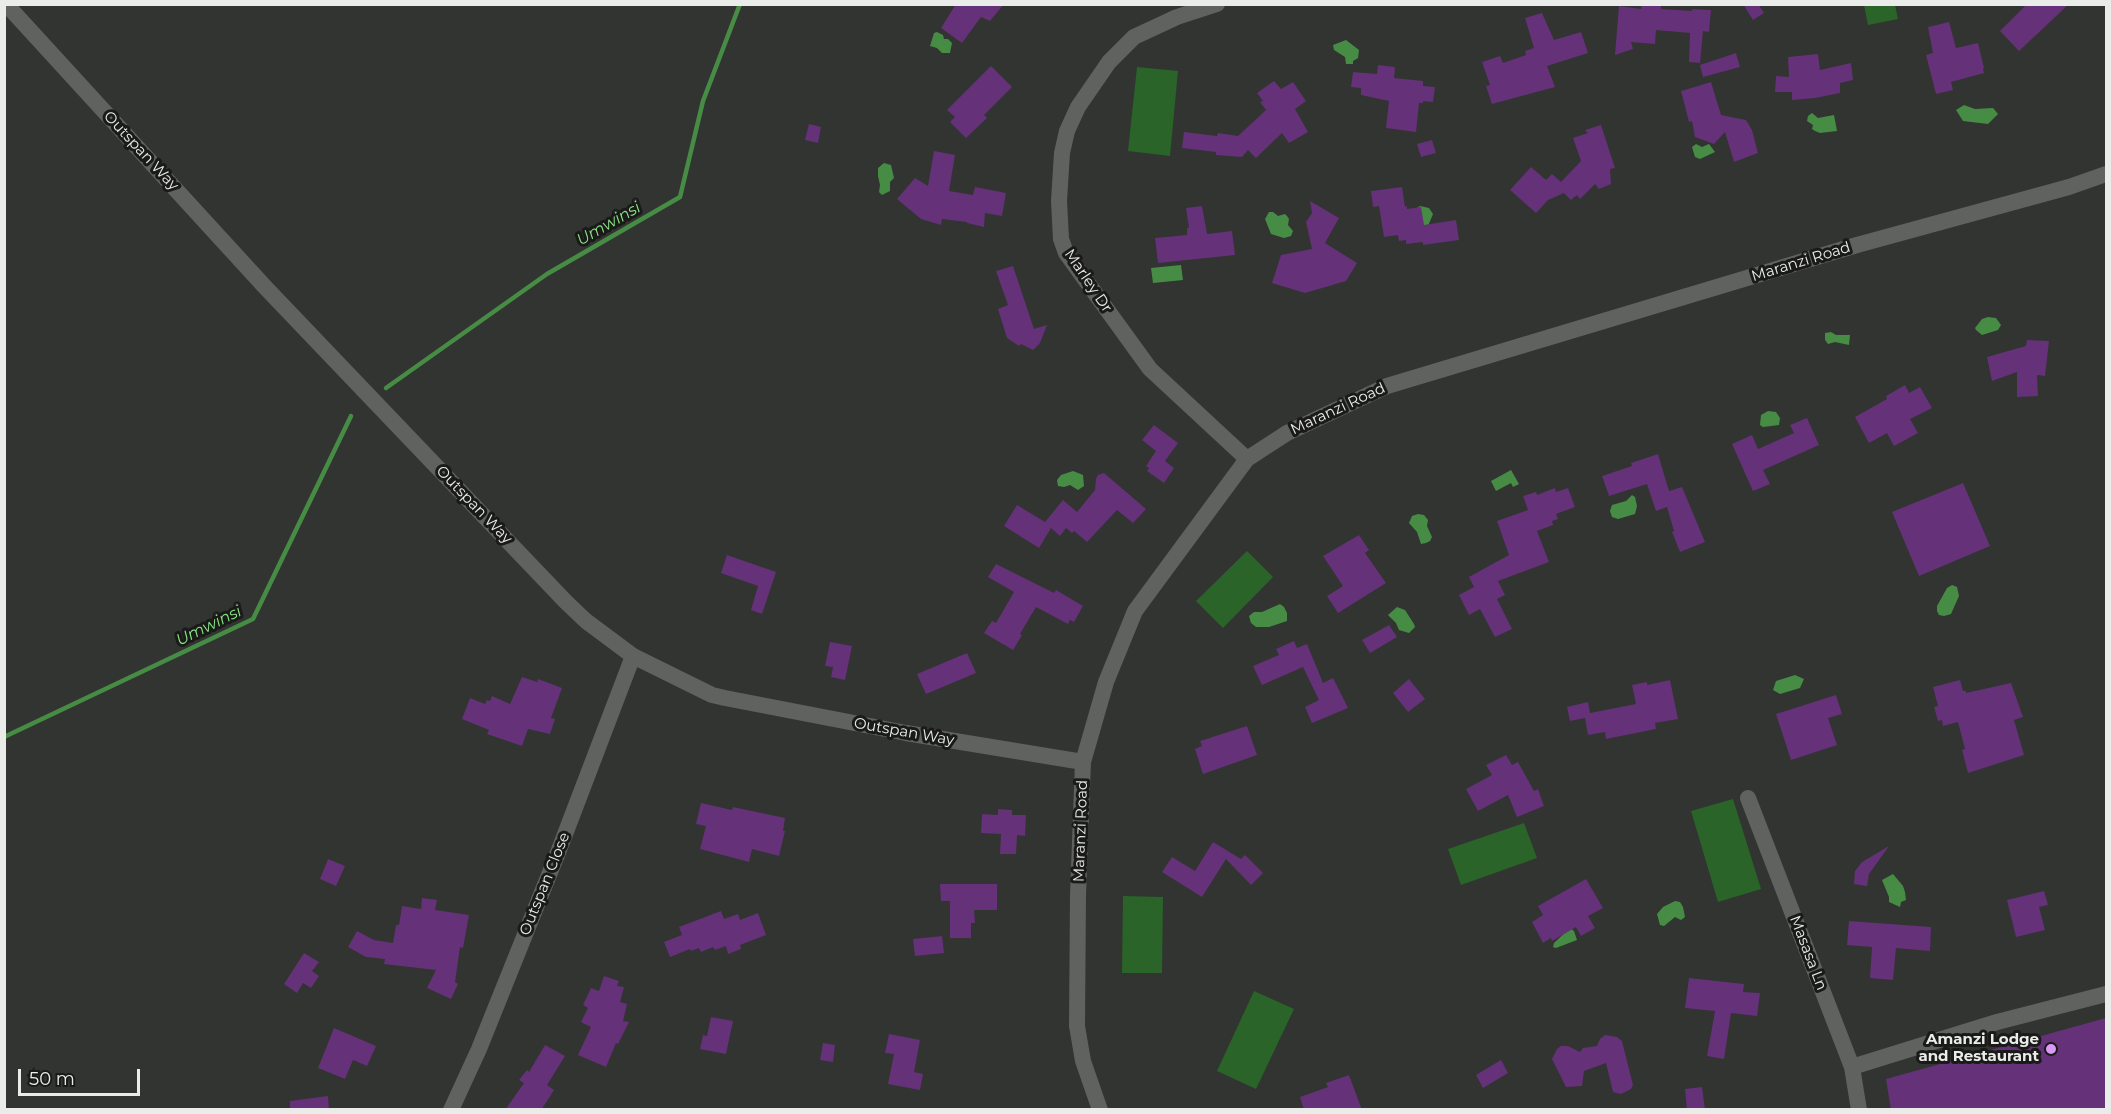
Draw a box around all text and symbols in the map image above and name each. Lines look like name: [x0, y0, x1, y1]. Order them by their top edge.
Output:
street label: Outspan Way: [100, 108, 182, 194]
water label: Umwinsi: [574, 198, 644, 250]
street label: Maranzi Road: [1749, 238, 1853, 286]
street label: Marley Dr: [1060, 246, 1116, 316]
street label: Maranzi Road: [1288, 379, 1388, 439]
street label: Outspan Way: [432, 462, 516, 548]
water label: Umwinsi: [173, 602, 245, 650]
street label: Outspan Way: [852, 714, 956, 750]
street label: Maranzi Road: [1070, 780, 1092, 882]
street label: Outspan Close: [516, 830, 574, 938]
street label: Masasa Ln: [1786, 913, 1830, 993]
place label: Amanzi Lodge and Restaurant: [1918, 1031, 2039, 1066]
marker: Amanzi Lodge and Restaurant: [2044, 1042, 2058, 1056]
scale bar: [21, 1057, 142, 1095]
text: 50 m: [29, 1068, 75, 1090]

